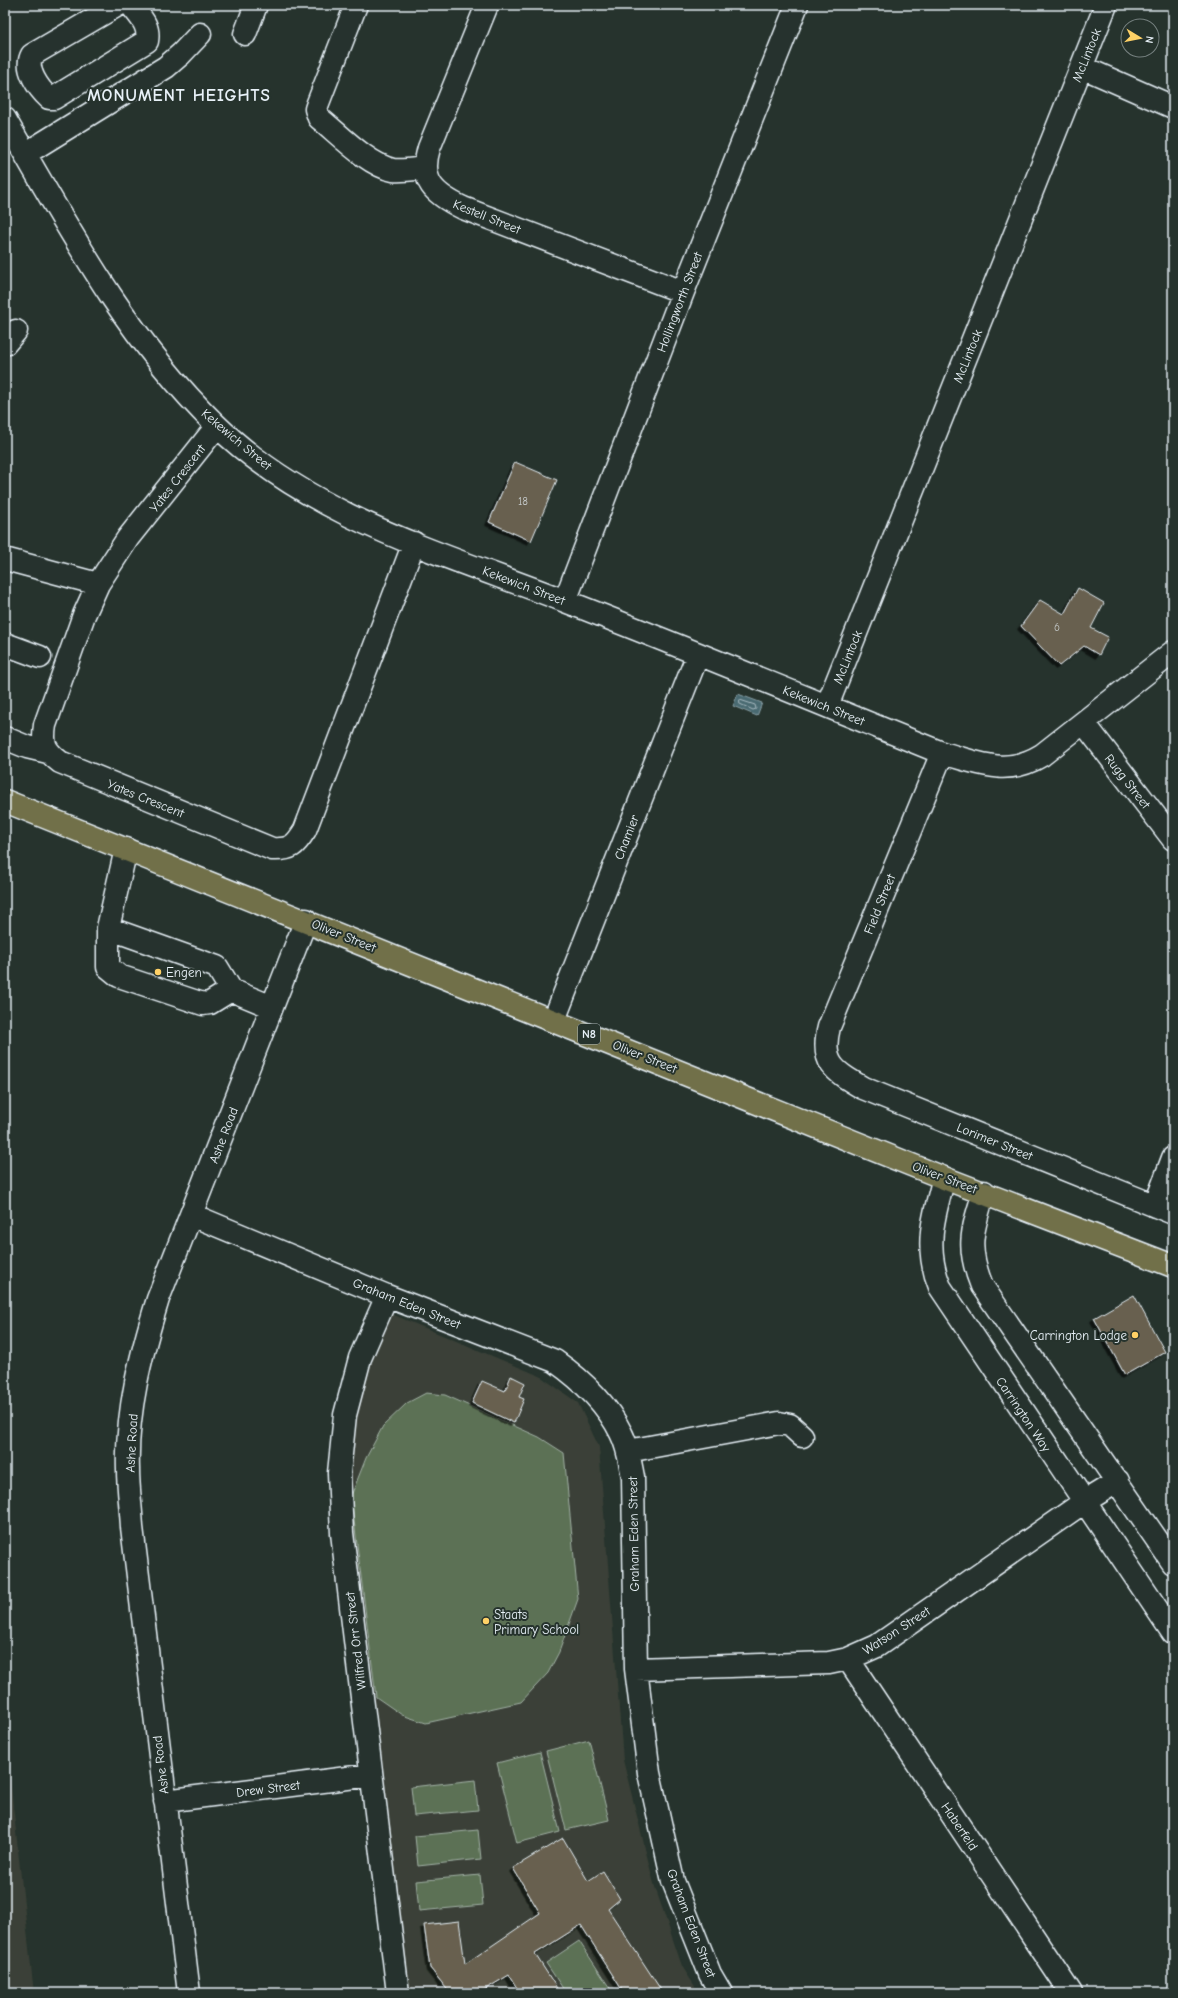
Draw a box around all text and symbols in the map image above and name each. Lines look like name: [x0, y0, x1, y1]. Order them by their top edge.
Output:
north arrow: [1120, 18, 1160, 58]
street label: McLintock: [1069, 25, 1104, 84]
text: N: [1142, 35, 1156, 44]
district label: MONUMENT HEIGHTS: [87, 86, 271, 105]
street label: Kestell Street: [451, 196, 524, 237]
street label: Hollingworth Street: [653, 249, 706, 354]
street label: McLintock: [950, 326, 985, 385]
street label: Kekewich Street: [198, 406, 276, 474]
street label: Yates Crescent: [146, 440, 209, 515]
house number: 18: [518, 495, 528, 508]
street label: Kekewich Street: [480, 563, 568, 609]
house number: 6: [1054, 621, 1060, 634]
street label: McLintock: [830, 627, 865, 686]
street label: Kekewich Street: [781, 682, 868, 729]
street label: Rugg Street: [1102, 751, 1154, 813]
street label: Yates Crescent: [105, 776, 188, 821]
street label: Chamier: [611, 812, 642, 862]
street label: Field Street: [861, 871, 899, 936]
street label: Oliver Street: [310, 916, 379, 956]
place label: Engen: [166, 965, 202, 980]
marker: Engen: [153, 967, 163, 977]
road number: N8: [578, 1024, 600, 1044]
street label: Oliver Street: [611, 1037, 680, 1077]
street label: Ashe Road: [206, 1105, 241, 1165]
street label: Lorimer Street: [955, 1119, 1036, 1164]
street label: Oliver Street: [910, 1158, 980, 1197]
street label: Graham Eden Street: [351, 1275, 464, 1332]
place label: Carrington Lodge: [1030, 1328, 1127, 1343]
marker: Carrington Lodge: [1130, 1330, 1140, 1340]
street label: Carrington Way: [993, 1374, 1054, 1455]
street label: Ashe Road: [122, 1413, 141, 1473]
street label: Graham Eden Street: [625, 1475, 642, 1592]
street label: Wilfred Orr Street: [342, 1590, 369, 1691]
street label: Watson Street: [860, 1602, 934, 1658]
place label: Staats Primary School: [494, 1607, 579, 1637]
marker: Staats Primary School: [481, 1616, 491, 1626]
street label: Ashe Road: [149, 1735, 172, 1795]
street label: Drew Street: [235, 1777, 302, 1800]
street label: Haberfeld: [938, 1800, 981, 1853]
street label: Graham Eden Street: [664, 1867, 720, 1981]

